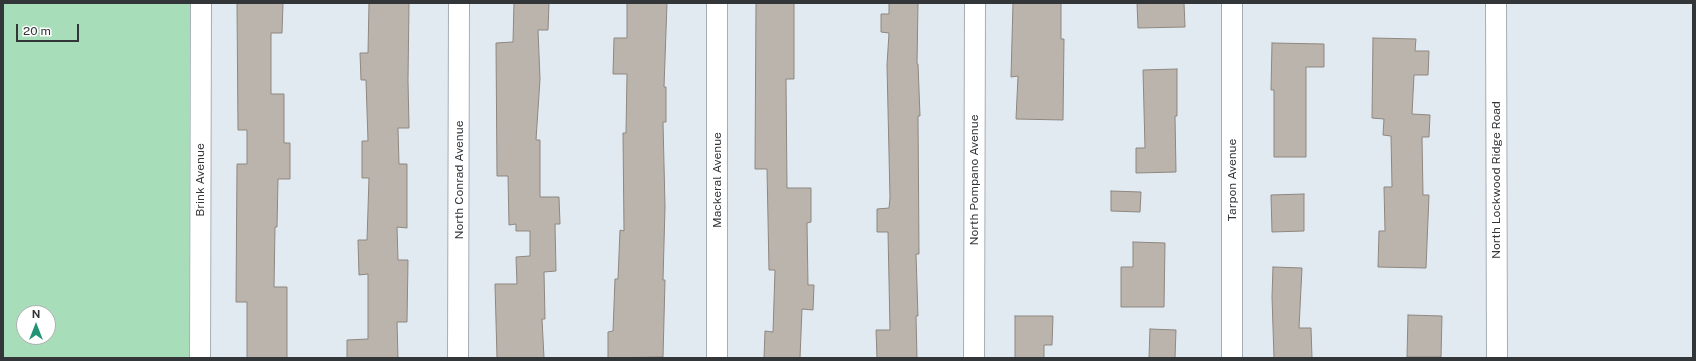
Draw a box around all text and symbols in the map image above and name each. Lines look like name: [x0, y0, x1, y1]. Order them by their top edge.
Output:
scale bar: [18, 16, 81, 42]
text: 20 m: [23, 24, 51, 38]
street label: North Lockwood Ridge Road: [1489, 101, 1503, 259]
street label: North Pompano Avenue: [967, 114, 981, 246]
street label: North Conrad Avenue: [452, 120, 466, 240]
street label: Mackeral Avenue: [710, 132, 724, 228]
street label: Tarpon Avenue: [1225, 139, 1239, 221]
street label: Brink Avenue: [193, 143, 207, 217]
north arrow: [16, 305, 56, 345]
text: N: [32, 308, 40, 320]

